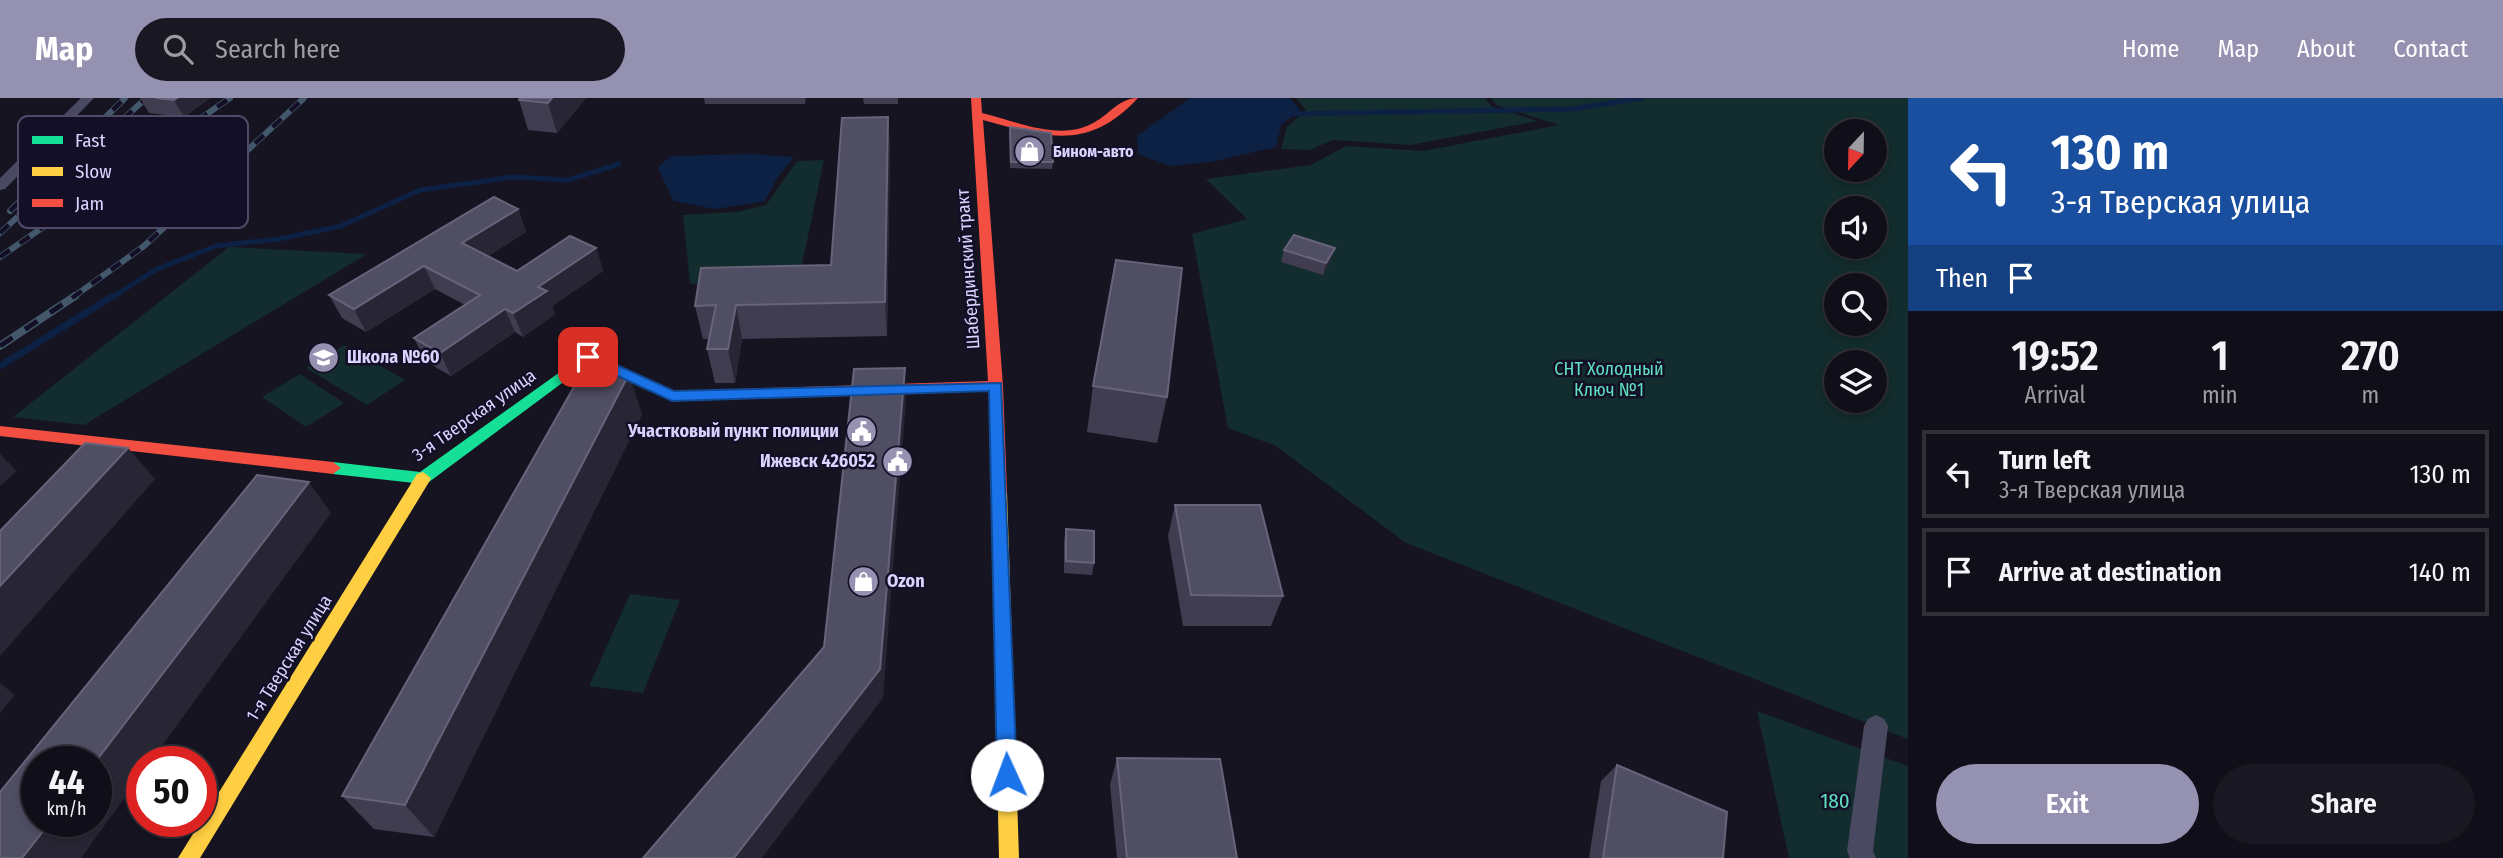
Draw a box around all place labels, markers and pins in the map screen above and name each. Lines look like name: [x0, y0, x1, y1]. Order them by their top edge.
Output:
shop icon: Бином-авто: [1013, 134, 1047, 168]
place label: Бином-авто: [1053, 142, 1134, 161]
pin: [558, 327, 618, 387]
school or university icon: Школа №60: [307, 340, 341, 374]
place label: Школа №60: [347, 346, 440, 368]
public building icon: Участковый пункт полиции: [845, 414, 879, 448]
place label: Участковый пункт полиции: [627, 420, 839, 442]
public building icon: Ижевск 426052: [881, 444, 915, 478]
place label: Ижевск 426052: [760, 450, 875, 472]
shop icon: Ozon: [847, 564, 881, 598]
place label: Ozon: [887, 570, 925, 592]

